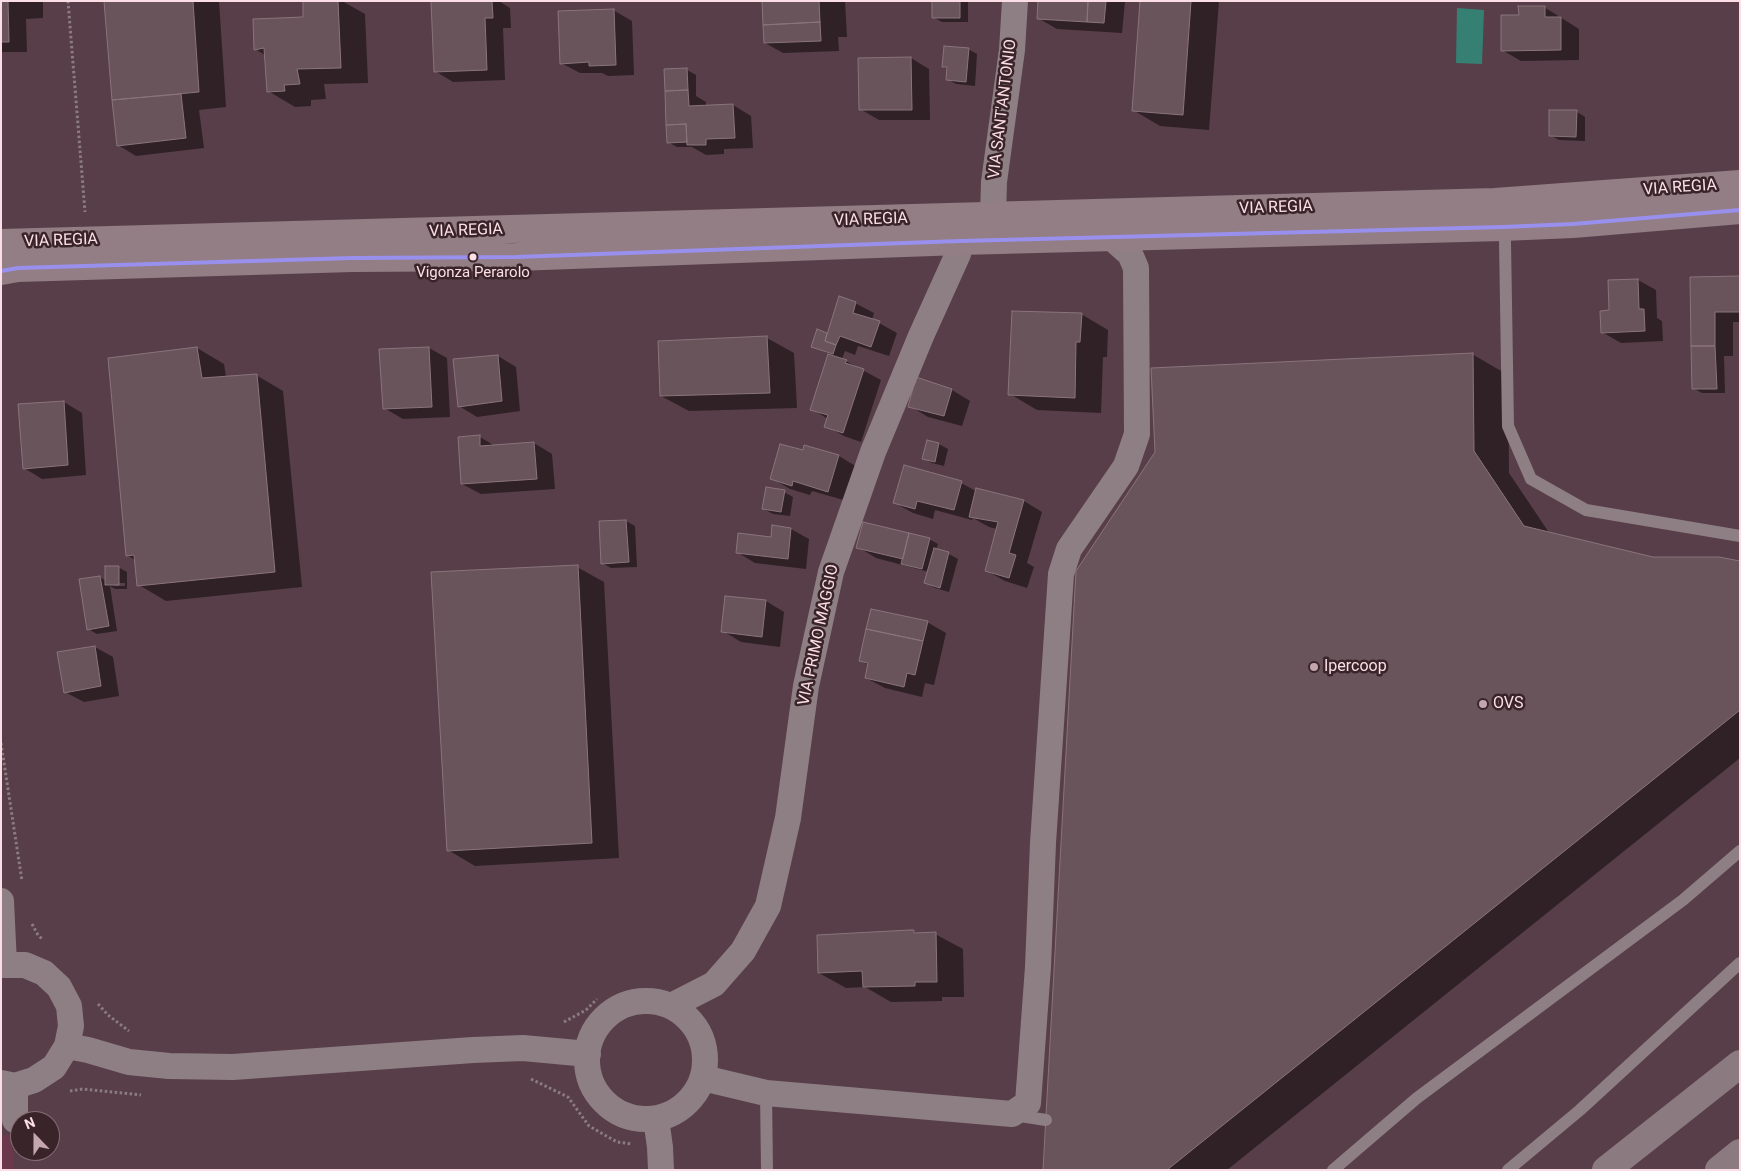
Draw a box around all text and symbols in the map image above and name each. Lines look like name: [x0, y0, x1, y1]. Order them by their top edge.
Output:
street label: VIA SANT'ANTONIO: [985, 38, 1021, 180]
street label: VIA REGIA: [1642, 176, 1718, 200]
street label: VIA REGIA: [1239, 197, 1313, 219]
street label: VIA REGIA: [834, 209, 908, 231]
street label: VIA REGIA: [429, 220, 503, 242]
street label: VIA REGIA: [24, 230, 98, 252]
marker: Vigonza Perarolo: [468, 252, 478, 262]
place label: Vigonza Perarolo: [416, 264, 530, 282]
street label: VIA PRIMO MAGGIO: [795, 563, 843, 707]
place label: Ipercoop: [1324, 657, 1387, 677]
marker: Ipercoop: [1308, 661, 1320, 673]
place label: OVS: [1493, 694, 1524, 714]
marker: OVS: [1477, 698, 1489, 710]
north arrow: [10, 1111, 60, 1161]
text: N: [22, 1114, 37, 1132]

